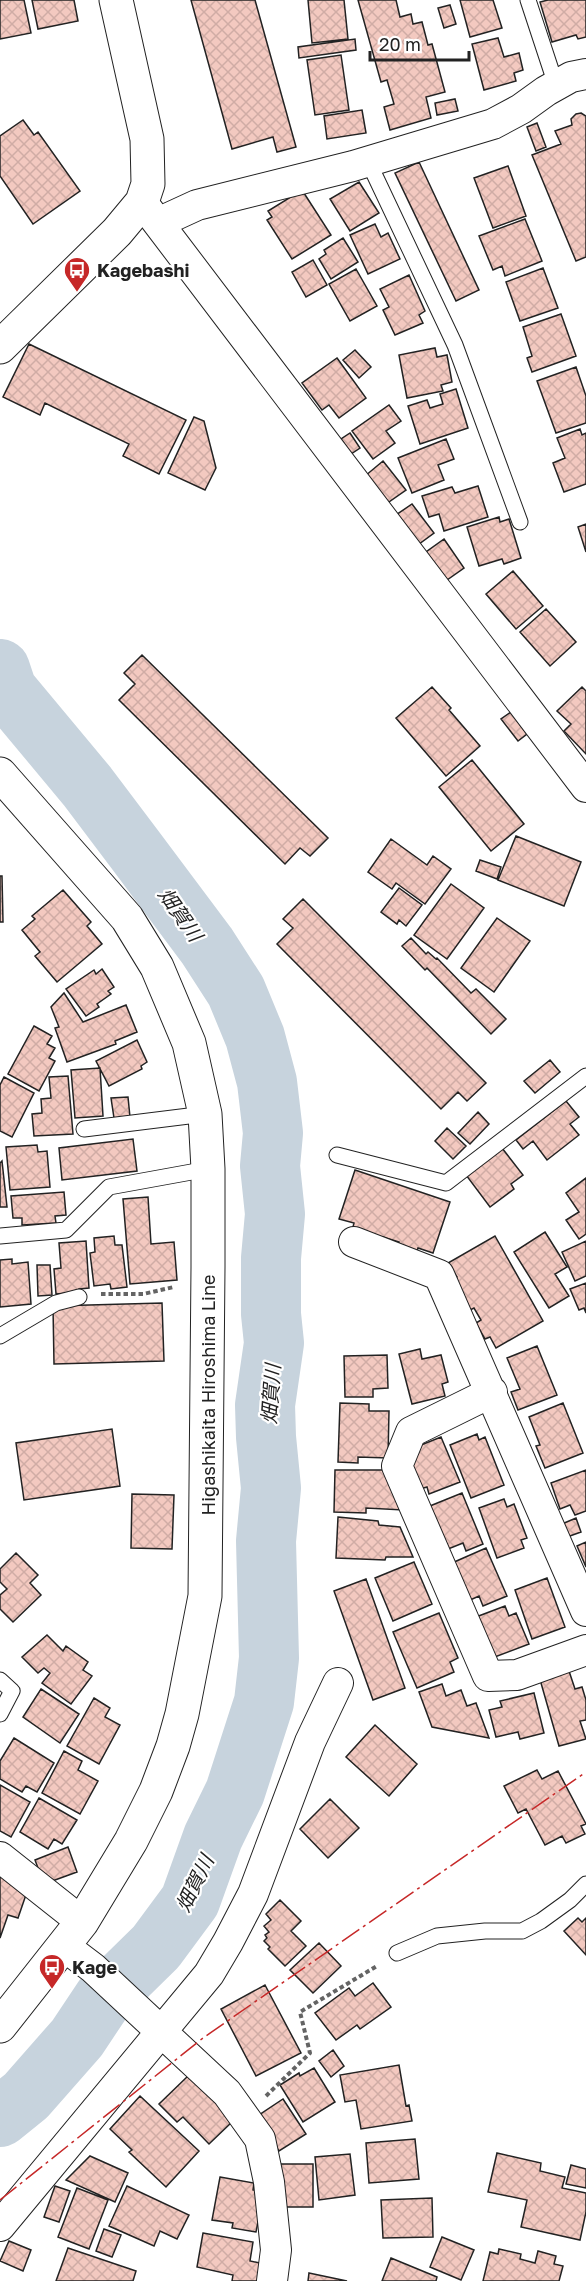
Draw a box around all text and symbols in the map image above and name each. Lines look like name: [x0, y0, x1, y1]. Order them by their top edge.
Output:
scale bar: [370, 24, 469, 62]
text: 20 m: [379, 33, 421, 55]
bus stop icon: Kagebashi: [62, 255, 92, 293]
place label: Kagebashi: [97, 259, 189, 281]
water label: 畑賀川: [154, 883, 209, 947]
street label: Higashikaita Hiroshima Line: [197, 1275, 219, 1515]
water label: 畑賀川: [256, 1361, 284, 1425]
water label: 畑賀川: [170, 1849, 219, 1915]
bus stop icon: Kage: [37, 1952, 67, 1990]
place label: Kage: [72, 1956, 117, 1978]

